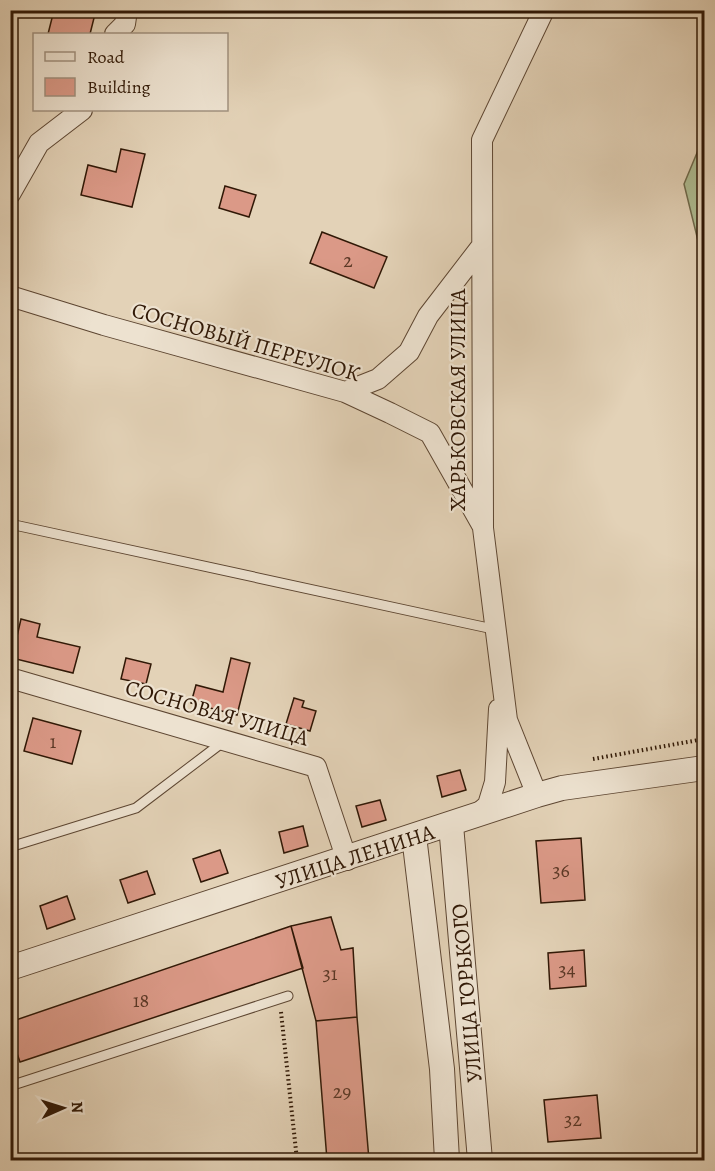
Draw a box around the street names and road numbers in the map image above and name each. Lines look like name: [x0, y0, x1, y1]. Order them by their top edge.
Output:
street label: ХАРЬКОВСКАЯ УЛИЦА: [443, 288, 473, 511]
street label: СОСНОВЫЙ ПЕРЕУЛОК: [128, 295, 364, 389]
street label: СОСНОВАЯ УЛИЦА: [122, 672, 313, 754]
street label: УЛИЦА ЛЕНИНА: [272, 817, 439, 897]
street label: УЛИЦА ГОРЬКОГО: [444, 902, 490, 1084]

